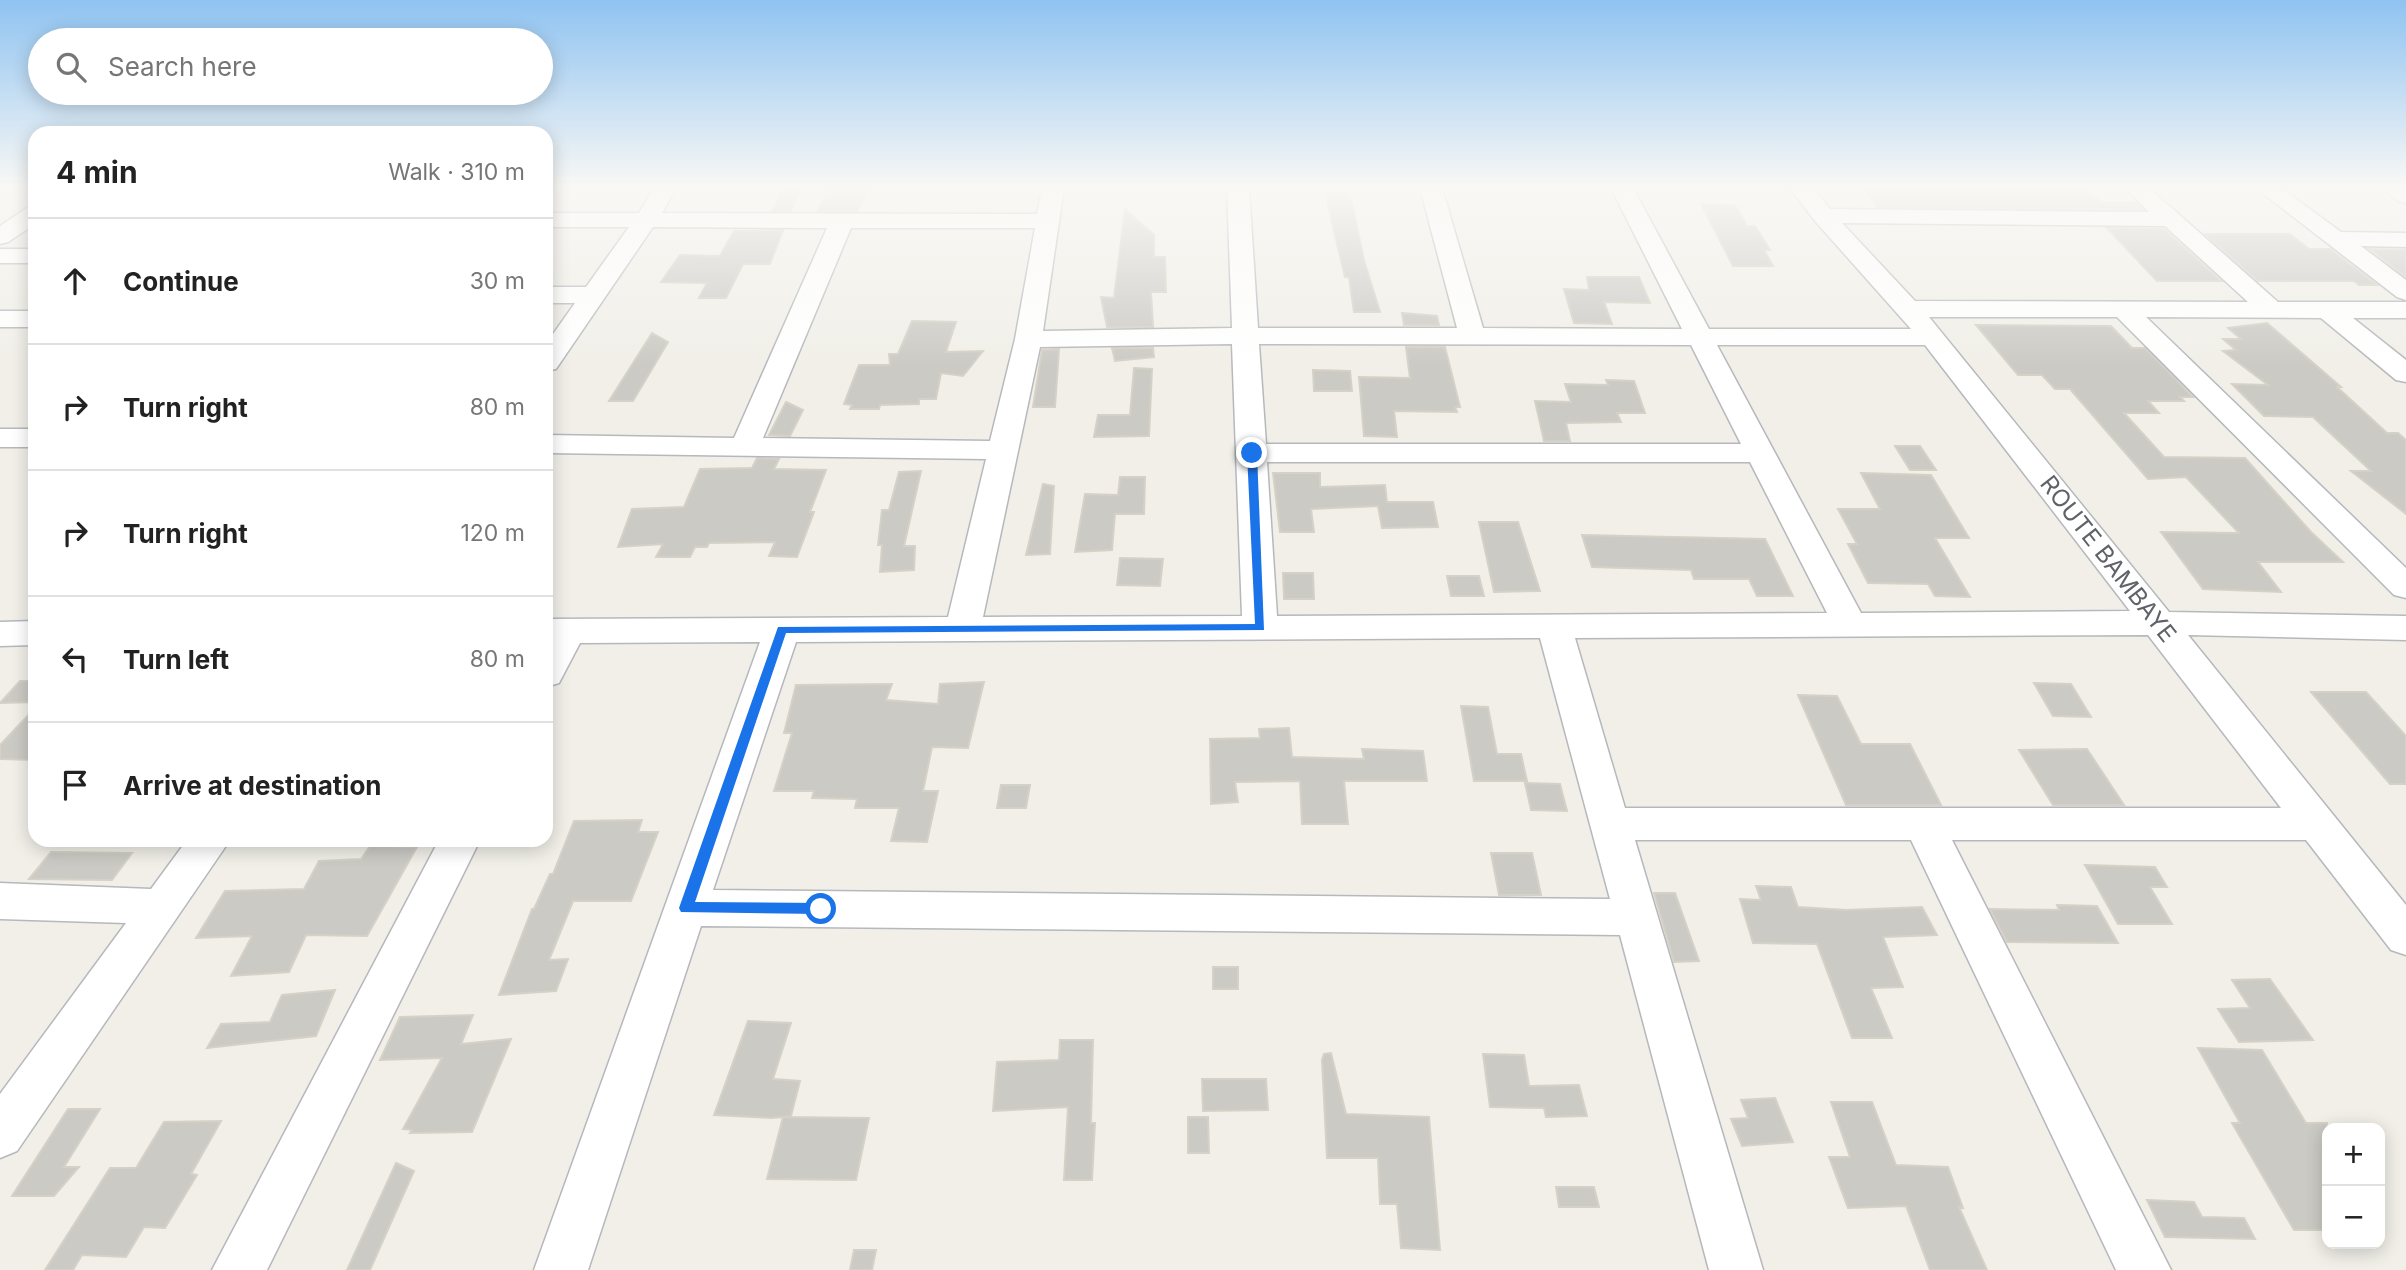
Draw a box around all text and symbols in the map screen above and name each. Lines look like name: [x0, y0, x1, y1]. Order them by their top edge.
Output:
search box: [28, 28, 553, 105]
icon: search: [52, 48, 90, 86]
text: Search here: [108, 51, 257, 82]
text: 4 min: [56, 154, 138, 190]
text: Walk · 310 m: [388, 158, 525, 186]
icon: ahead: [56, 262, 94, 300]
text: Continue: [123, 266, 239, 297]
text: 30 m: [470, 267, 525, 295]
icon: right: [56, 388, 94, 426]
text: Turn right: [123, 392, 248, 423]
text: 80 m: [470, 393, 525, 421]
route end: [1236, 437, 1267, 468]
street label: ROUTE BAMBAYE: [2034, 470, 2182, 648]
icon: right: [56, 514, 94, 552]
text: Turn right: [123, 518, 248, 549]
text: 120 m: [460, 519, 525, 547]
icon: left: [56, 640, 94, 678]
text: Turn left: [123, 644, 229, 675]
text: 80 m: [470, 645, 525, 673]
icon: arrive: [56, 766, 94, 804]
text: Arrive at destination: [123, 770, 382, 801]
route start: [805, 893, 836, 924]
map controls: [2322, 1123, 2385, 1249]
button: +: [2322, 1123, 2385, 1186]
button: −: [2322, 1186, 2385, 1249]

